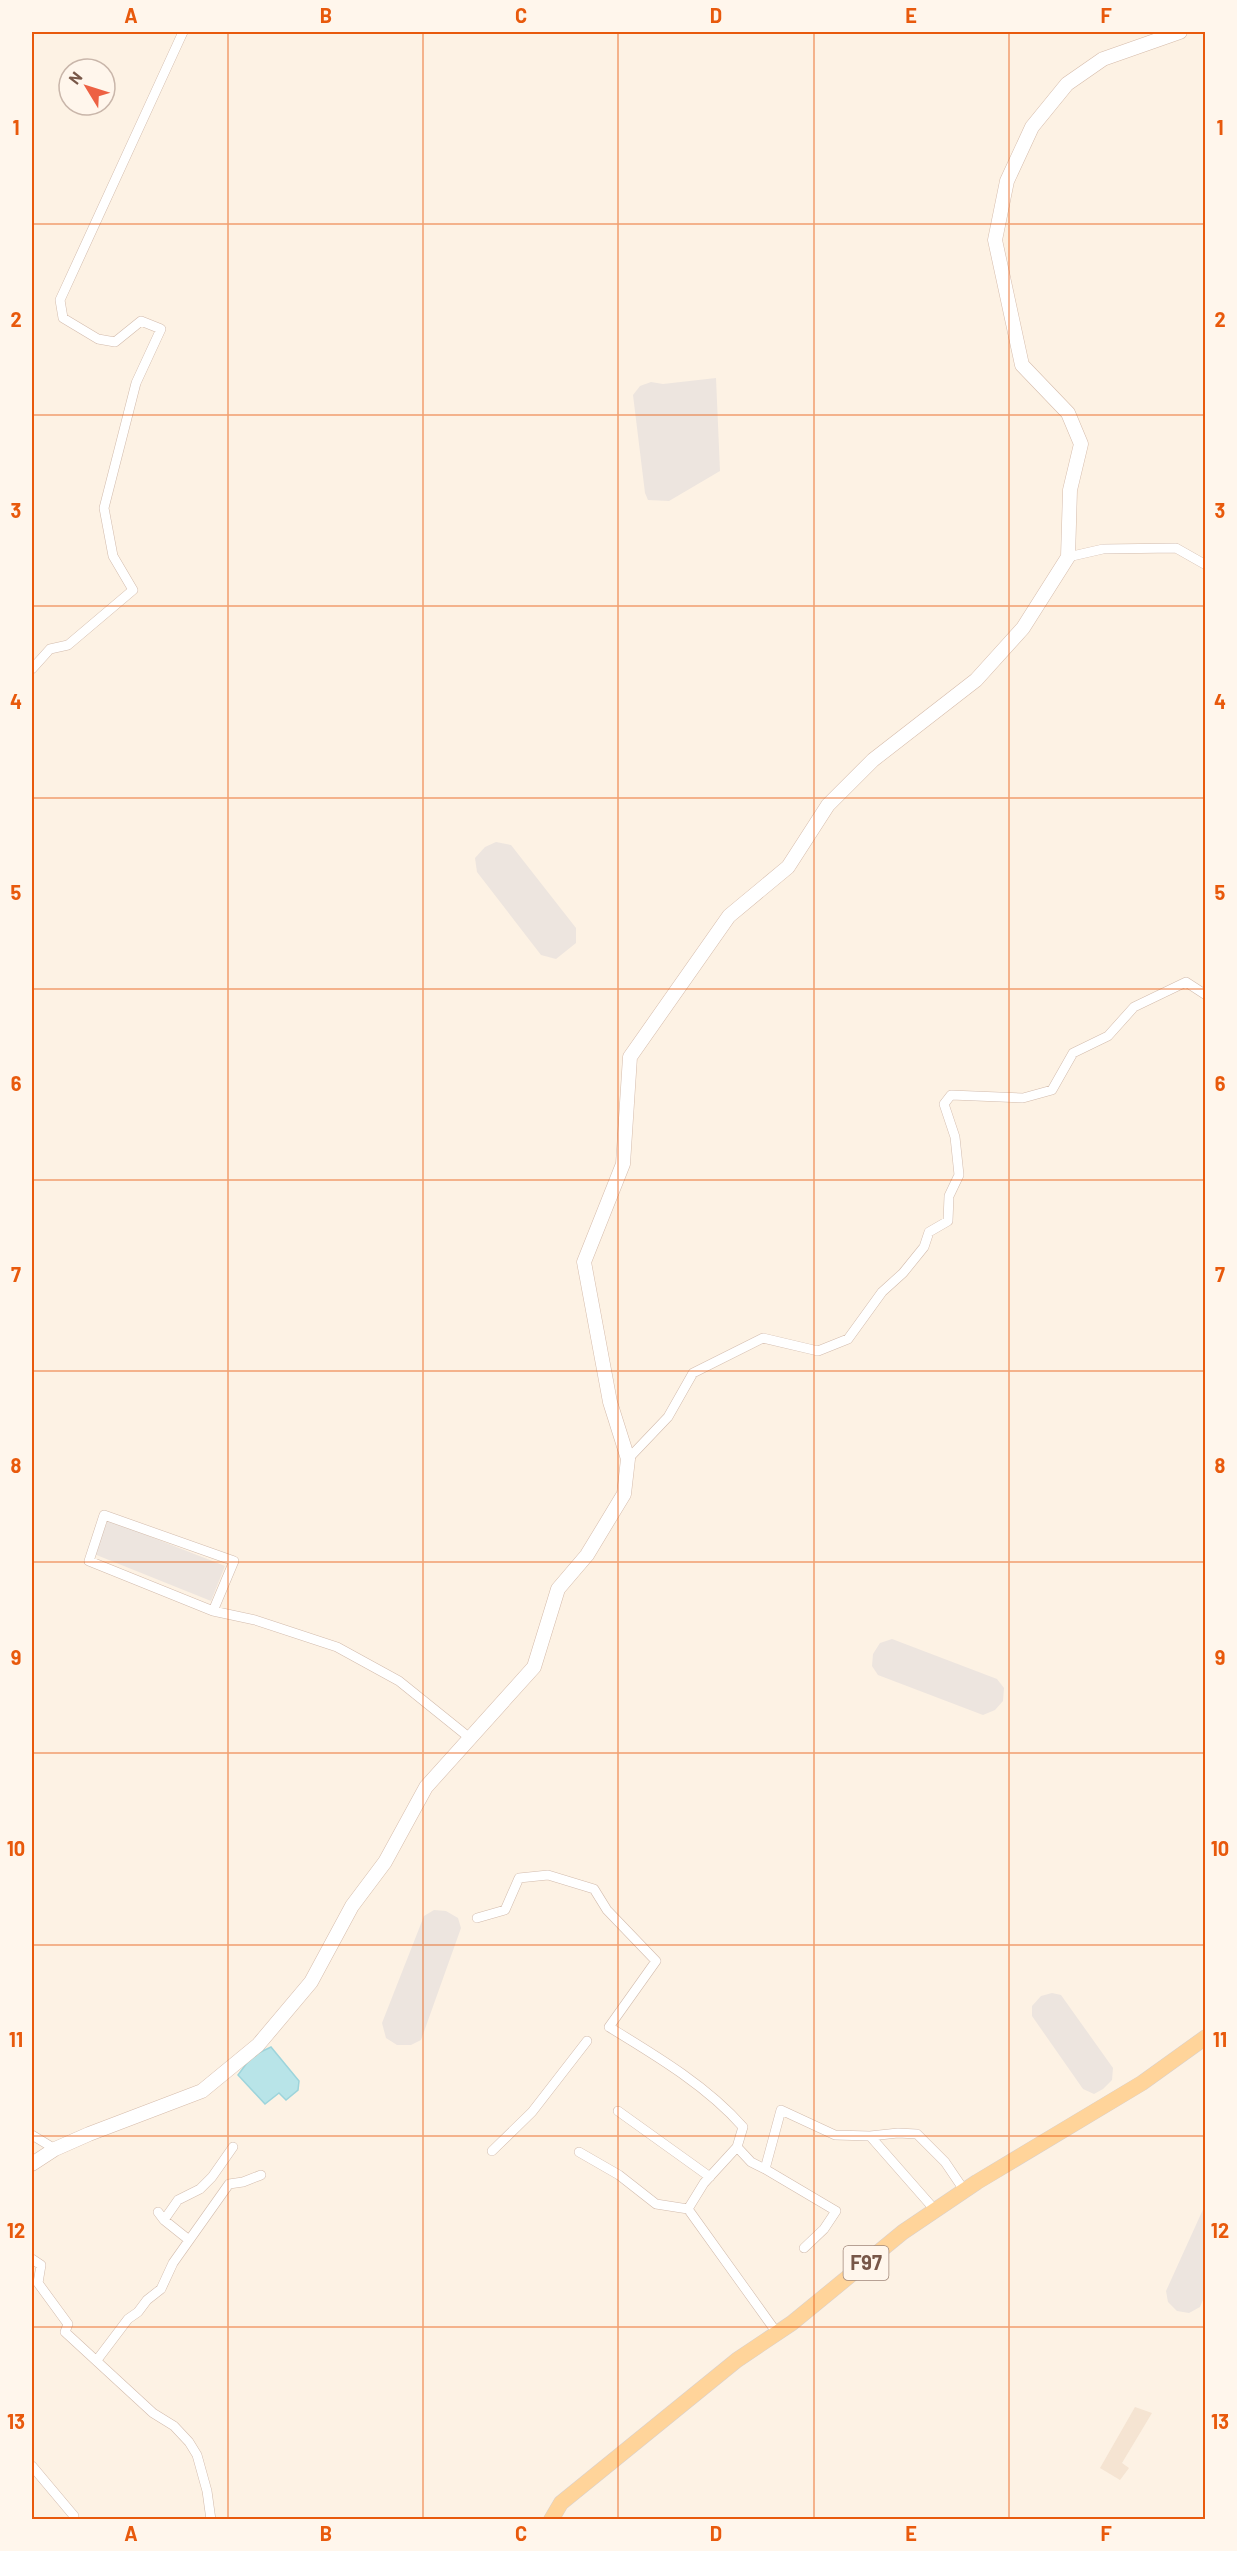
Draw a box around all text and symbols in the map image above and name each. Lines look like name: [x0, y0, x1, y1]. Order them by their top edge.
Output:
text: A: [124, 3, 138, 27]
text: B: [320, 3, 332, 27]
text: C: [515, 3, 527, 27]
text: D: [710, 3, 722, 27]
text: E: [905, 3, 917, 27]
text: F: [1100, 3, 1112, 27]
north arrow: [57, 57, 117, 117]
text: N: [64, 67, 86, 87]
text: 1: [12, 115, 20, 139]
text: 1: [1216, 115, 1224, 139]
text: 2: [10, 307, 22, 331]
text: 2: [1214, 307, 1226, 331]
text: 3: [11, 498, 21, 522]
text: 3: [1215, 498, 1225, 522]
text: 4: [10, 689, 22, 713]
text: 4: [1214, 689, 1226, 713]
text: 5: [11, 880, 22, 904]
text: 5: [1215, 880, 1226, 904]
text: 6: [11, 1071, 22, 1095]
text: 6: [1215, 1071, 1226, 1095]
text: 7: [11, 1262, 21, 1286]
text: 7: [1215, 1262, 1225, 1286]
text: 8: [11, 1453, 22, 1477]
text: 8: [1215, 1453, 1226, 1477]
text: 9: [11, 1645, 21, 1669]
text: 9: [1215, 1645, 1225, 1669]
text: 10: [7, 1836, 25, 1860]
text: 10: [1211, 1836, 1229, 1860]
text: 11: [9, 2027, 23, 2051]
text: 11: [1213, 2027, 1227, 2051]
text: 12: [7, 2218, 25, 2242]
text: 12: [1211, 2218, 1229, 2242]
road number: F97: [844, 2246, 888, 2280]
text: 13: [7, 2409, 25, 2433]
text: 13: [1211, 2409, 1229, 2433]
text: A: [124, 2521, 138, 2545]
text: B: [320, 2521, 332, 2545]
text: C: [515, 2521, 527, 2545]
text: D: [710, 2521, 722, 2545]
text: E: [905, 2521, 917, 2545]
text: F: [1100, 2521, 1112, 2545]

